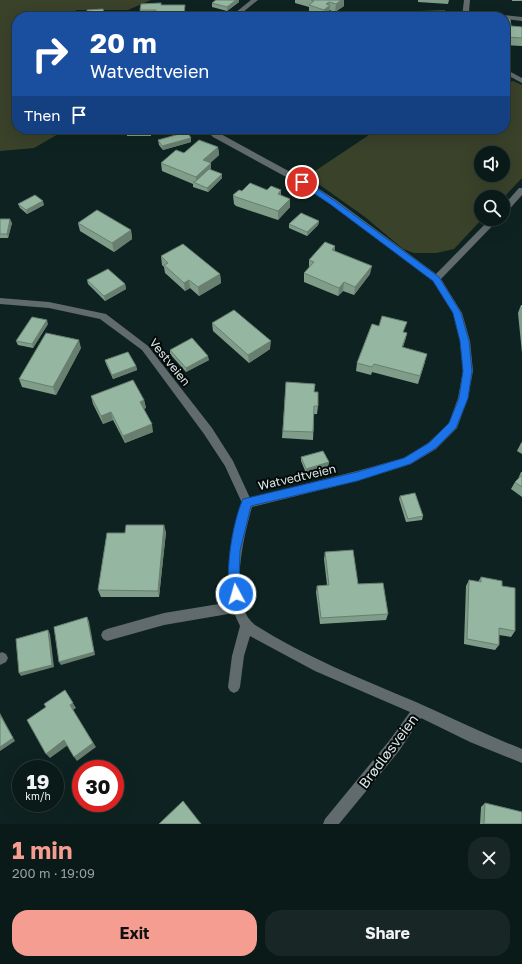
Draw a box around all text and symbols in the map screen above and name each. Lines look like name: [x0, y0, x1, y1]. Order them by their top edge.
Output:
text: 20 m: [90, 26, 157, 59]
icon: right: [24, 28, 76, 80]
text: Watvedtveien: [90, 60, 209, 82]
icon: arrive: [68, 104, 90, 126]
text: Then: [24, 106, 60, 124]
map controls: [474, 146, 510, 226]
button: sound: [474, 146, 510, 182]
pin: [285, 165, 319, 199]
icon: arrive: [291, 171, 313, 193]
button: search: [474, 190, 510, 226]
street label: Vestveien: [146, 335, 194, 389]
street label: Watvedtveien: [257, 461, 337, 493]
position arrow: [215, 573, 257, 615]
street label: Brødløsveien: [355, 711, 421, 791]
speed limit sign: 30: [72, 760, 124, 812]
text: 19: [26, 769, 49, 793]
text: km/h: [25, 790, 51, 802]
text: 1 min: [12, 835, 72, 864]
button: close: [468, 837, 510, 879]
text: 200 m · 19:09: [12, 865, 95, 881]
button: Exit: [12, 910, 257, 956]
button: Share: [265, 910, 510, 956]

